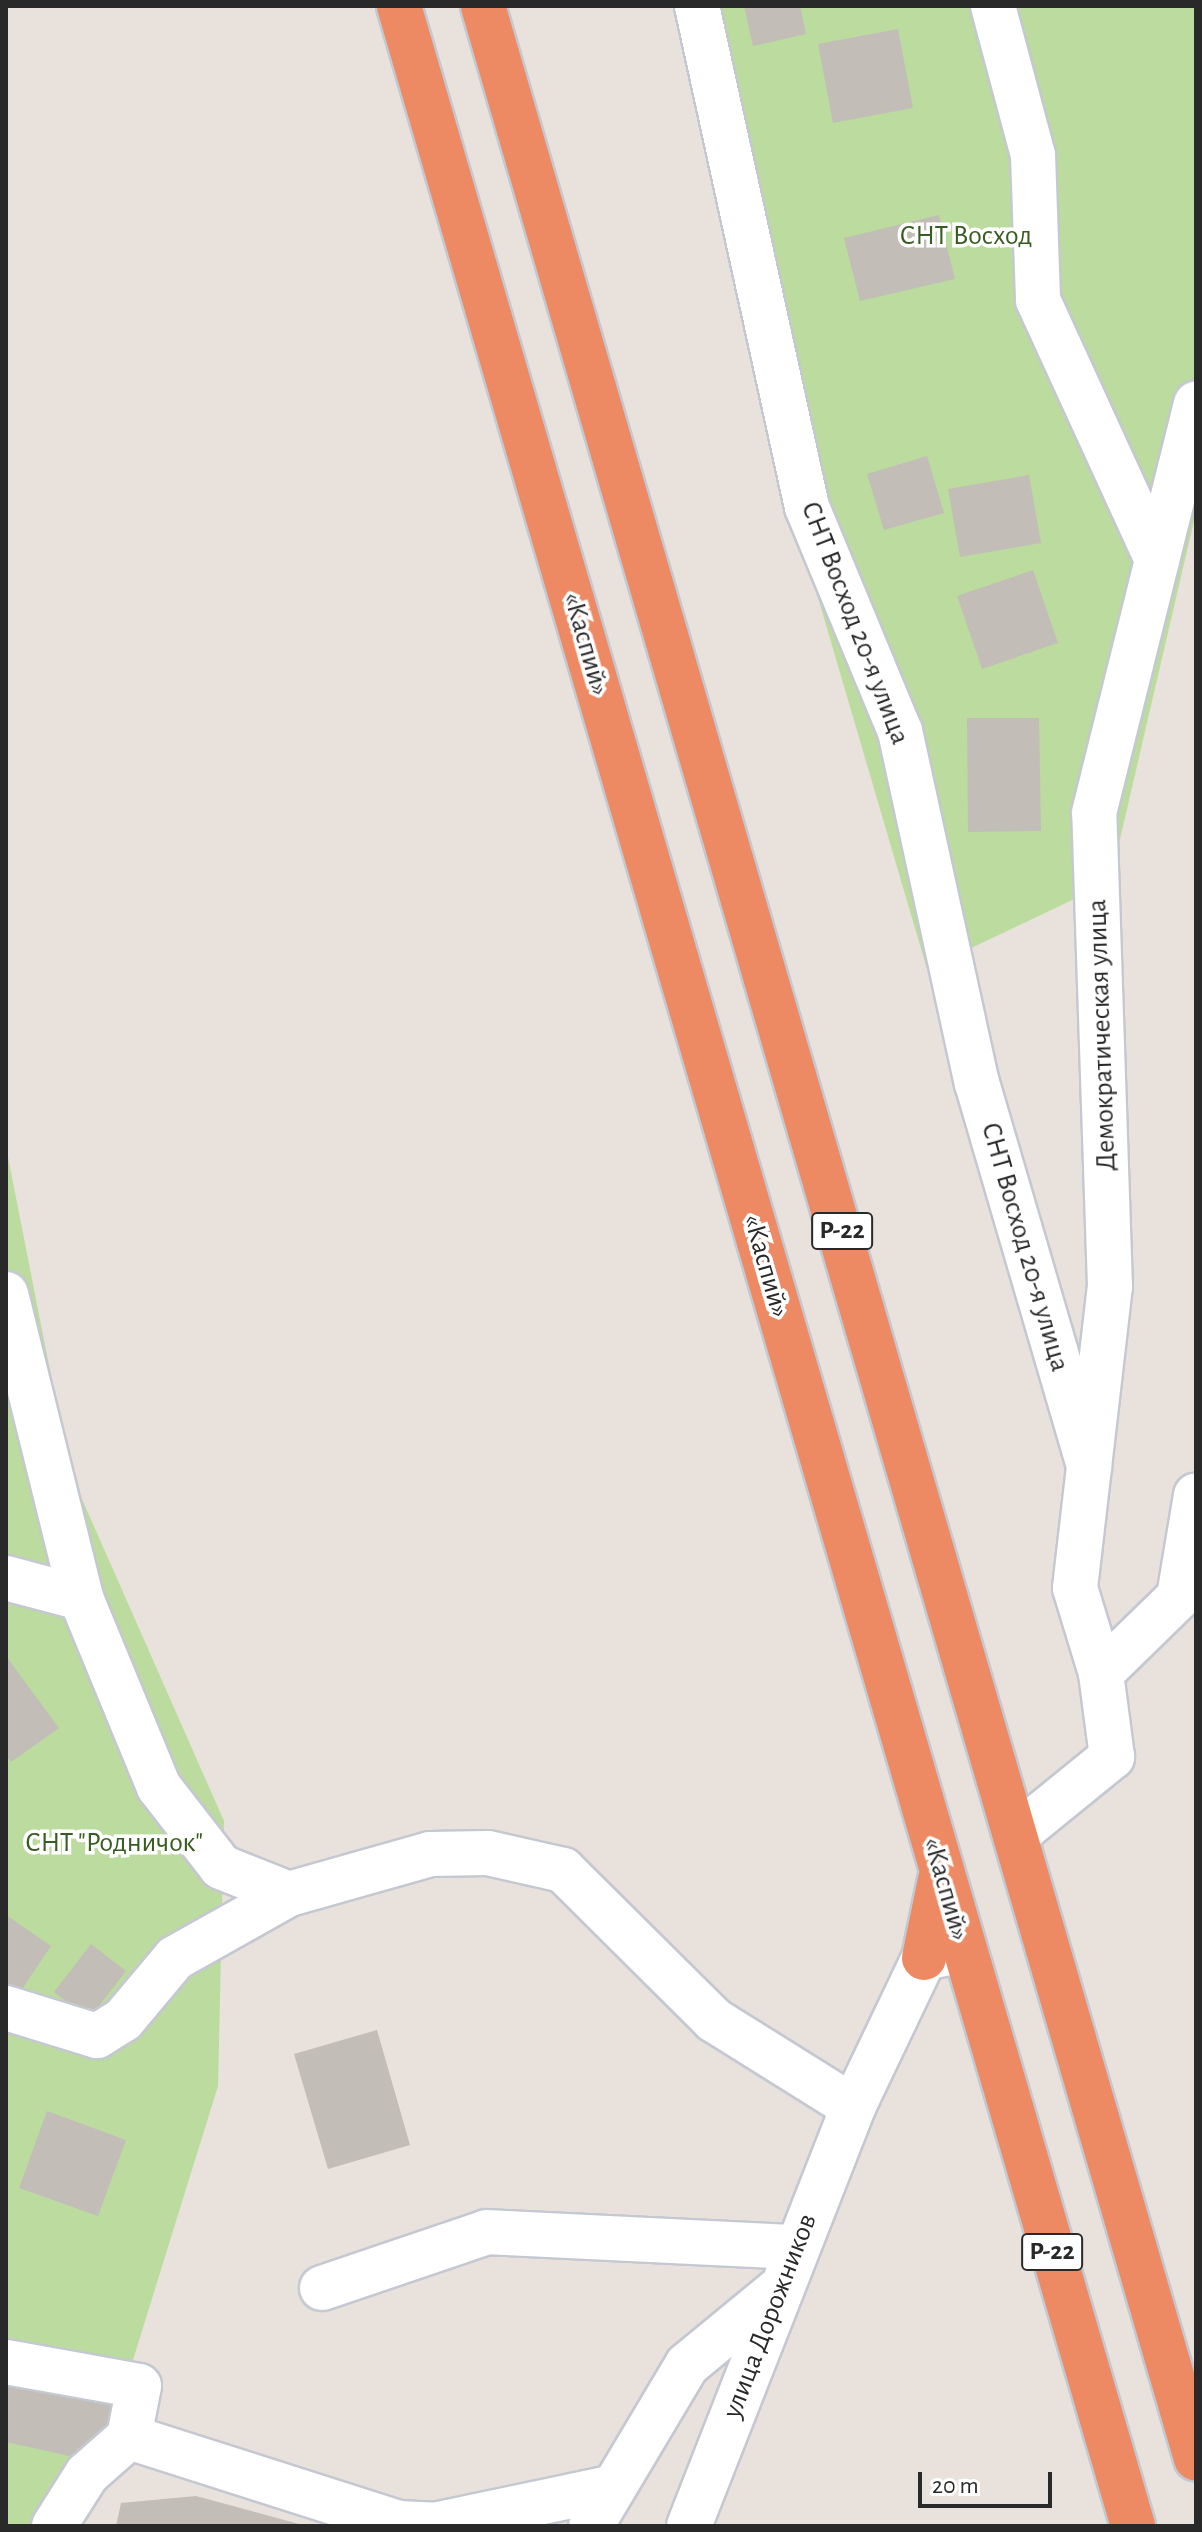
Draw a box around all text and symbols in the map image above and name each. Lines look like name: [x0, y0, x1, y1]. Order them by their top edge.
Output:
park label: СНТ Восход: [900, 219, 1032, 253]
street label: СНТ Восход 20-я улица: [793, 497, 917, 749]
street label: «Каспий»: [555, 589, 617, 699]
street label: Демократическая улица: [1080, 899, 1124, 1171]
street label: СНТ Восход 20-я улица: [973, 1119, 1077, 1375]
road number: Р-22: [810, 1209, 874, 1253]
street label: «Каспий»: [735, 1211, 797, 1321]
park label: СНТ "Родничок": [25, 1826, 203, 1860]
street label: «Каспий»: [915, 1834, 977, 1944]
street label: улица Дорожников: [716, 2209, 824, 2423]
road number: Р-22: [1020, 2230, 1084, 2274]
scale bar: [922, 2456, 1056, 2506]
text: 20 m: [932, 2474, 979, 2498]

